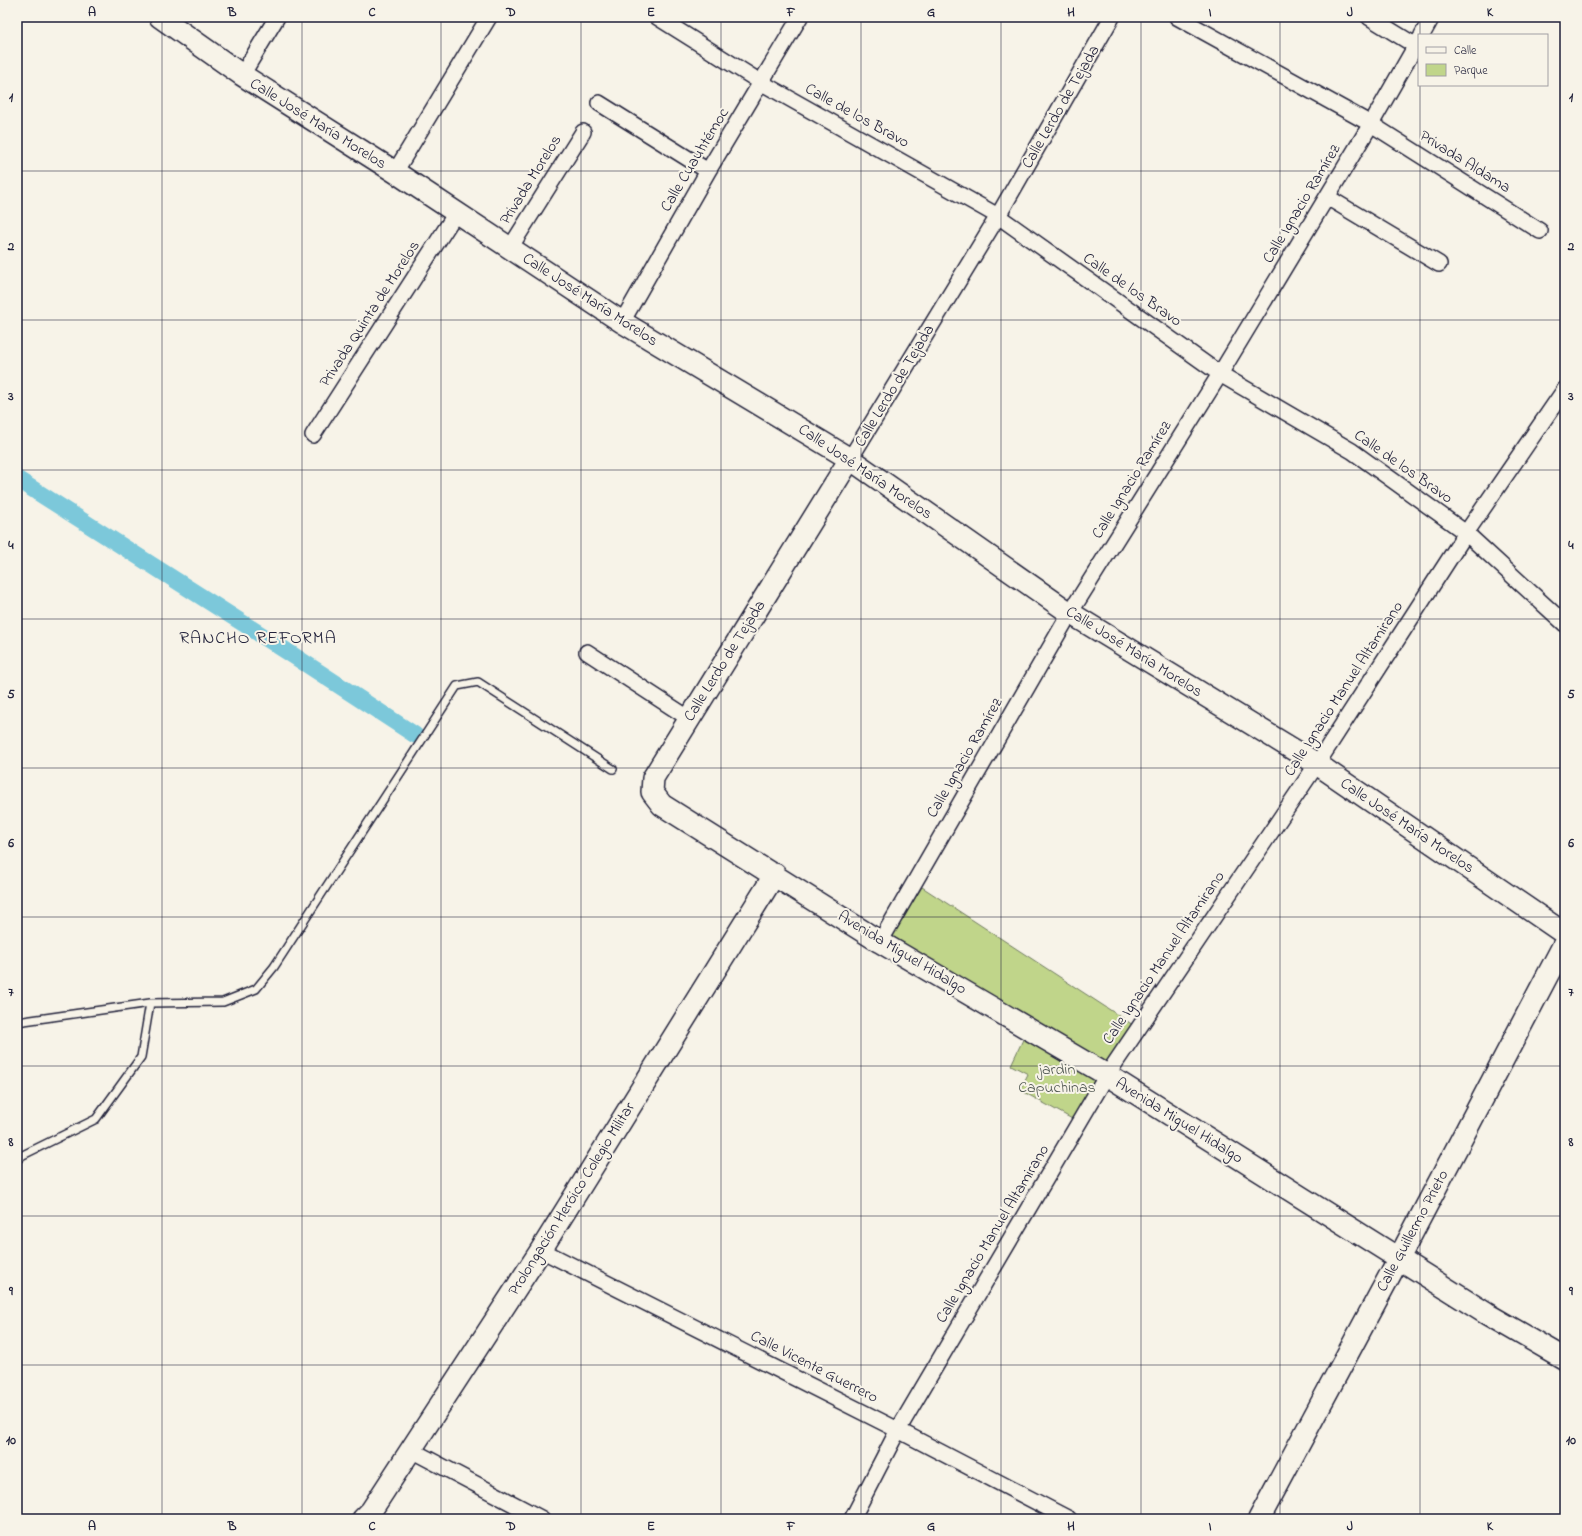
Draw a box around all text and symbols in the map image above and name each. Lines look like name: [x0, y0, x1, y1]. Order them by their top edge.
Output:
text: A: [88, 3, 96, 22]
text: B: [227, 3, 237, 22]
text: C: [368, 3, 376, 22]
text: D: [505, 3, 516, 22]
text: E: [647, 3, 655, 22]
text: F: [786, 3, 796, 22]
text: G: [927, 3, 935, 22]
text: H: [1067, 3, 1075, 22]
text: I: [1208, 3, 1212, 22]
text: J: [1347, 3, 1353, 22]
text: K: [1487, 3, 1494, 22]
legend: [1418, 34, 1548, 86]
street label: Calle Lerdo de Tejada: [1016, 41, 1106, 173]
text: Calle: [1454, 42, 1477, 60]
text: Parque: [1454, 62, 1488, 80]
street label: Calle José María Morelos: [245, 72, 391, 176]
street label: Calle de los Bravo: [800, 77, 914, 155]
text: 1: [9, 88, 14, 107]
text: 1: [1569, 88, 1574, 107]
street label: Calle Cuauhtémoc: [654, 103, 736, 217]
street label: Privada Aldama: [1415, 124, 1515, 200]
street label: Privada Morelos: [494, 130, 568, 230]
street label: Calle Ignacio Ramírez: [1257, 140, 1347, 268]
street label: Privada Quinta de Morelos: [314, 236, 426, 392]
text: 2: [7, 237, 15, 256]
text: 2: [1567, 237, 1575, 256]
street label: Calle José María Morelos: [517, 247, 663, 353]
street label: Calle de los Bravo: [1078, 247, 1186, 333]
street label: Calle Lerdo de Tejada: [849, 320, 941, 452]
text: 3: [7, 387, 14, 406]
text: 3: [1567, 387, 1574, 406]
street label: Calle Ignacio Ramírez: [1086, 416, 1178, 544]
street label: Calle José María Morelos: [793, 418, 937, 526]
street label: Calle de los Bravo: [1349, 424, 1457, 510]
text: 4: [7, 536, 14, 555]
text: 4: [1567, 536, 1574, 555]
street label: Calle Lerdo de Tejada: [678, 596, 772, 726]
street label: Calle Ignacio Manuel Altamirano: [1278, 597, 1410, 781]
street label: Calle José María Morelos: [1061, 600, 1207, 704]
district label: RANCHO REFORMA: [179, 626, 337, 652]
text: 5: [7, 685, 15, 704]
text: 5: [1567, 685, 1575, 704]
street label: Calle Ignacio Ramírez: [921, 693, 1009, 823]
street label: Calle José María Morelos: [1335, 772, 1479, 880]
text: 6: [7, 834, 14, 853]
text: 6: [1567, 834, 1574, 853]
street label: Calle Ignacio Manuel Altamirano: [1097, 866, 1231, 1050]
street label: Avenida Miguel Hidalgo: [833, 905, 971, 1001]
text: 7: [8, 983, 14, 1002]
text: 7: [1568, 983, 1574, 1002]
park label: jardin Capuchinas: [1018, 1058, 1096, 1100]
street label: Avenida Miguel Hidalgo: [1110, 1072, 1248, 1170]
street label: Prolongación Heróico Colegio Militar: [502, 1098, 642, 1300]
text: 8: [8, 1133, 14, 1152]
text: 8: [1568, 1133, 1574, 1152]
street label: Calle Ignacio Manuel Altamirano: [930, 1140, 1056, 1328]
street label: Calle Guillermo Prieto: [1371, 1166, 1455, 1296]
text: 9: [8, 1282, 14, 1301]
text: 9: [1568, 1282, 1574, 1301]
street label: Calle Vicente Guerrero: [746, 1324, 882, 1410]
text: 10: [6, 1431, 16, 1450]
text: 10: [1566, 1431, 1576, 1450]
text: A: [88, 1517, 96, 1536]
text: B: [227, 1517, 237, 1536]
text: C: [368, 1517, 376, 1536]
text: D: [505, 1517, 516, 1536]
text: E: [647, 1517, 655, 1536]
text: F: [786, 1517, 796, 1536]
text: G: [927, 1517, 935, 1536]
text: H: [1067, 1517, 1075, 1536]
text: I: [1208, 1517, 1212, 1536]
text: J: [1347, 1517, 1353, 1536]
text: K: [1487, 1517, 1494, 1536]

